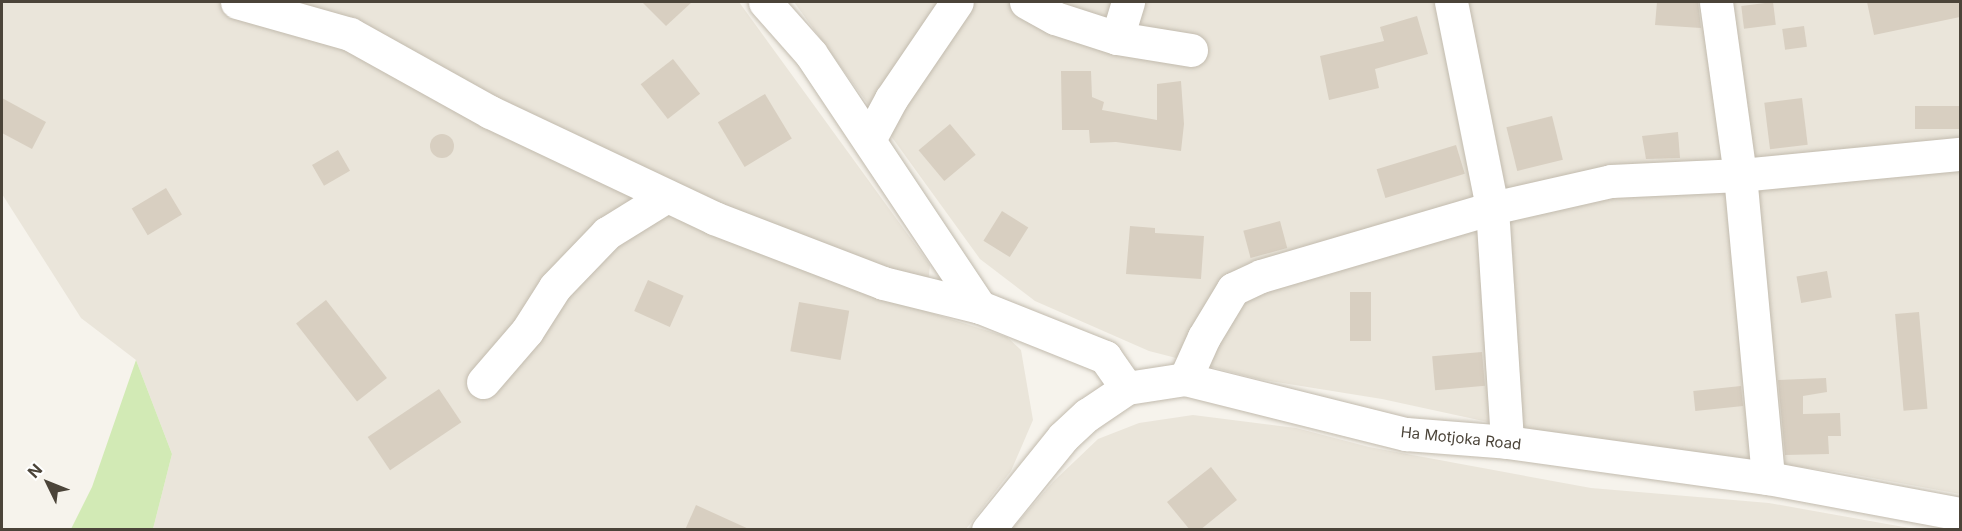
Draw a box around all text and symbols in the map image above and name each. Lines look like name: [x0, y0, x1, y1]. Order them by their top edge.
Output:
street label: Ha Motjoka Road: [1400, 423, 1522, 453]
north arrow: [18, 453, 78, 513]
text: N: [23, 459, 46, 482]

